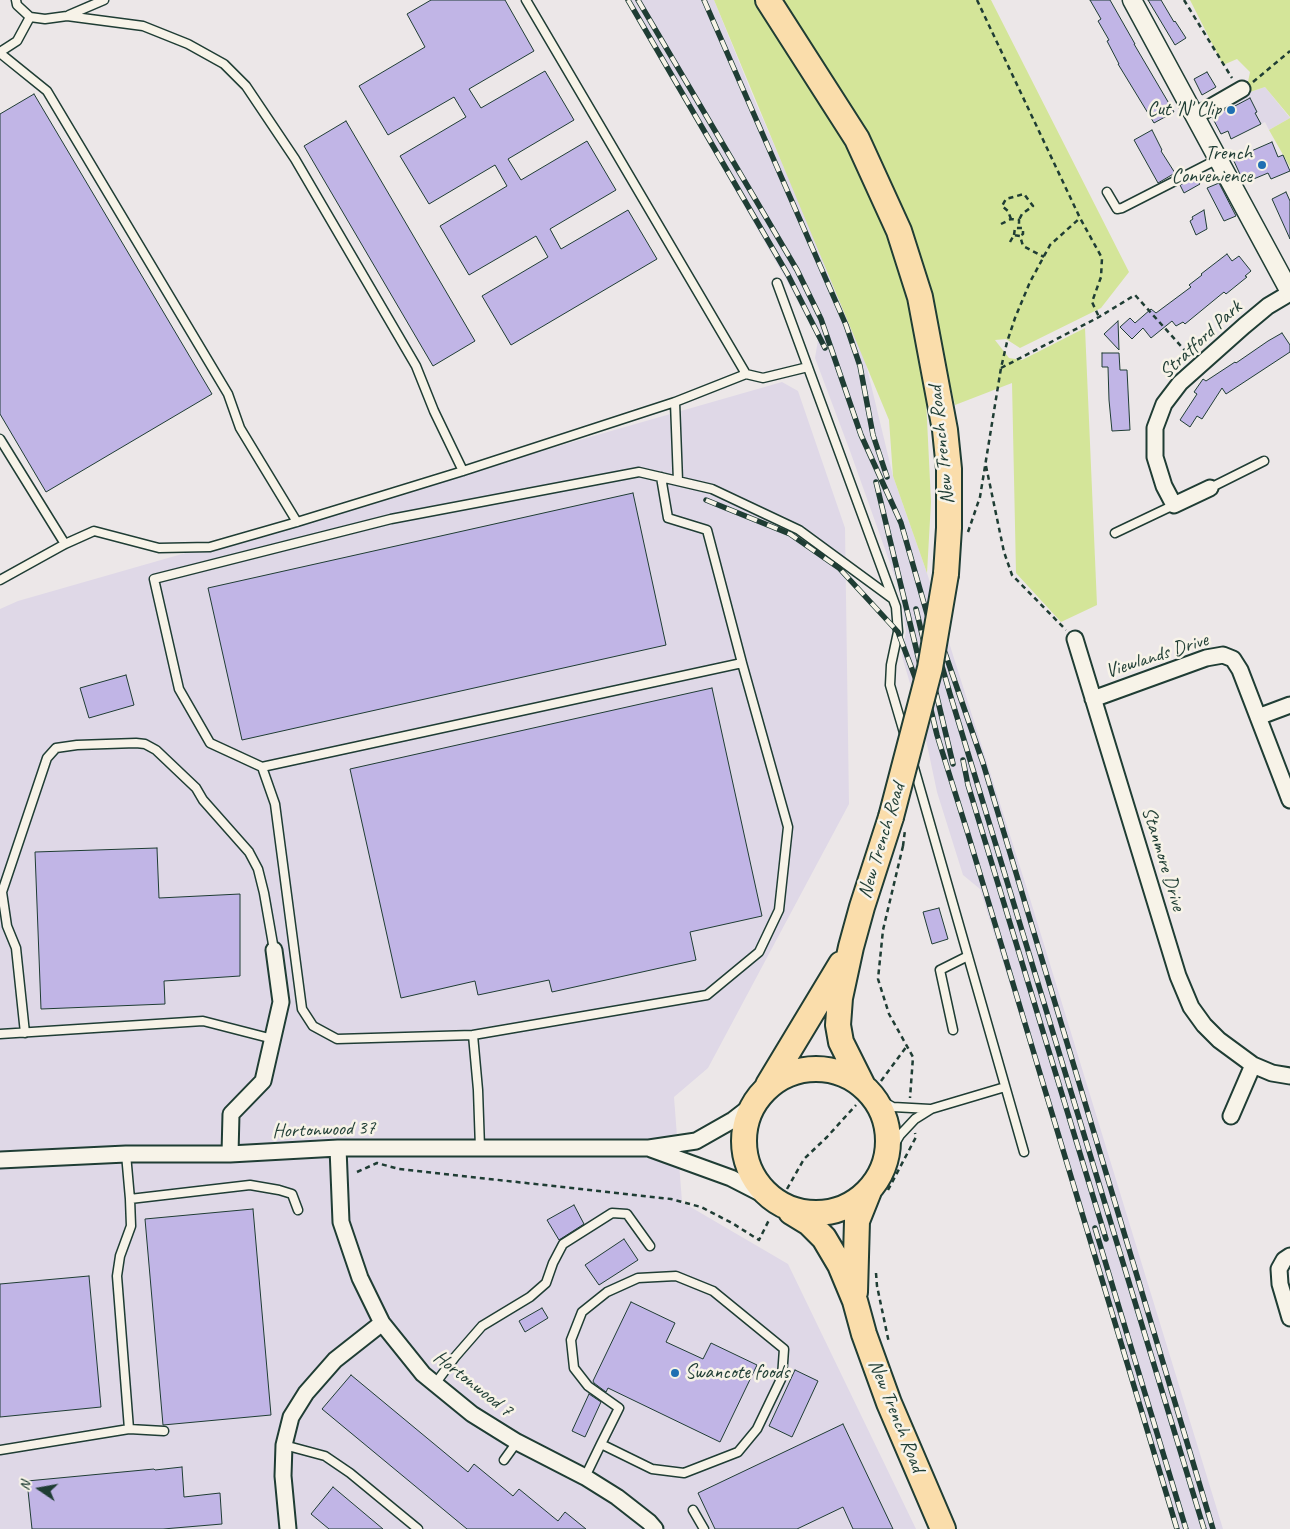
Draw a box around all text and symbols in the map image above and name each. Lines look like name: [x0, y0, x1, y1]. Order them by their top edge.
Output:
place label: Cut 'N' Clip: [1147, 98, 1221, 122]
marker: Cut 'N' Clip: [1225, 104, 1237, 116]
place label: Trench Convenience: [1172, 142, 1252, 189]
marker: Trench Convenience: [1256, 159, 1268, 171]
street label: Stratford Park: [1155, 296, 1247, 384]
street label: New Trench Road: [924, 384, 960, 506]
street label: Viewlands Drive: [1103, 628, 1211, 684]
street label: New Trench Road: [853, 781, 911, 901]
street label: Stanmore Drive: [1136, 804, 1190, 914]
street label: Hortonwood 37: [272, 1116, 376, 1144]
street label: Hortonwood 7: [428, 1345, 518, 1423]
street label: New Trench Road: [863, 1356, 929, 1476]
place label: Swancote foods: [685, 1361, 789, 1385]
marker: Swancote foods: [669, 1367, 681, 1379]
north arrow: [15, 1464, 65, 1514]
text: N: [16, 1480, 34, 1492]

